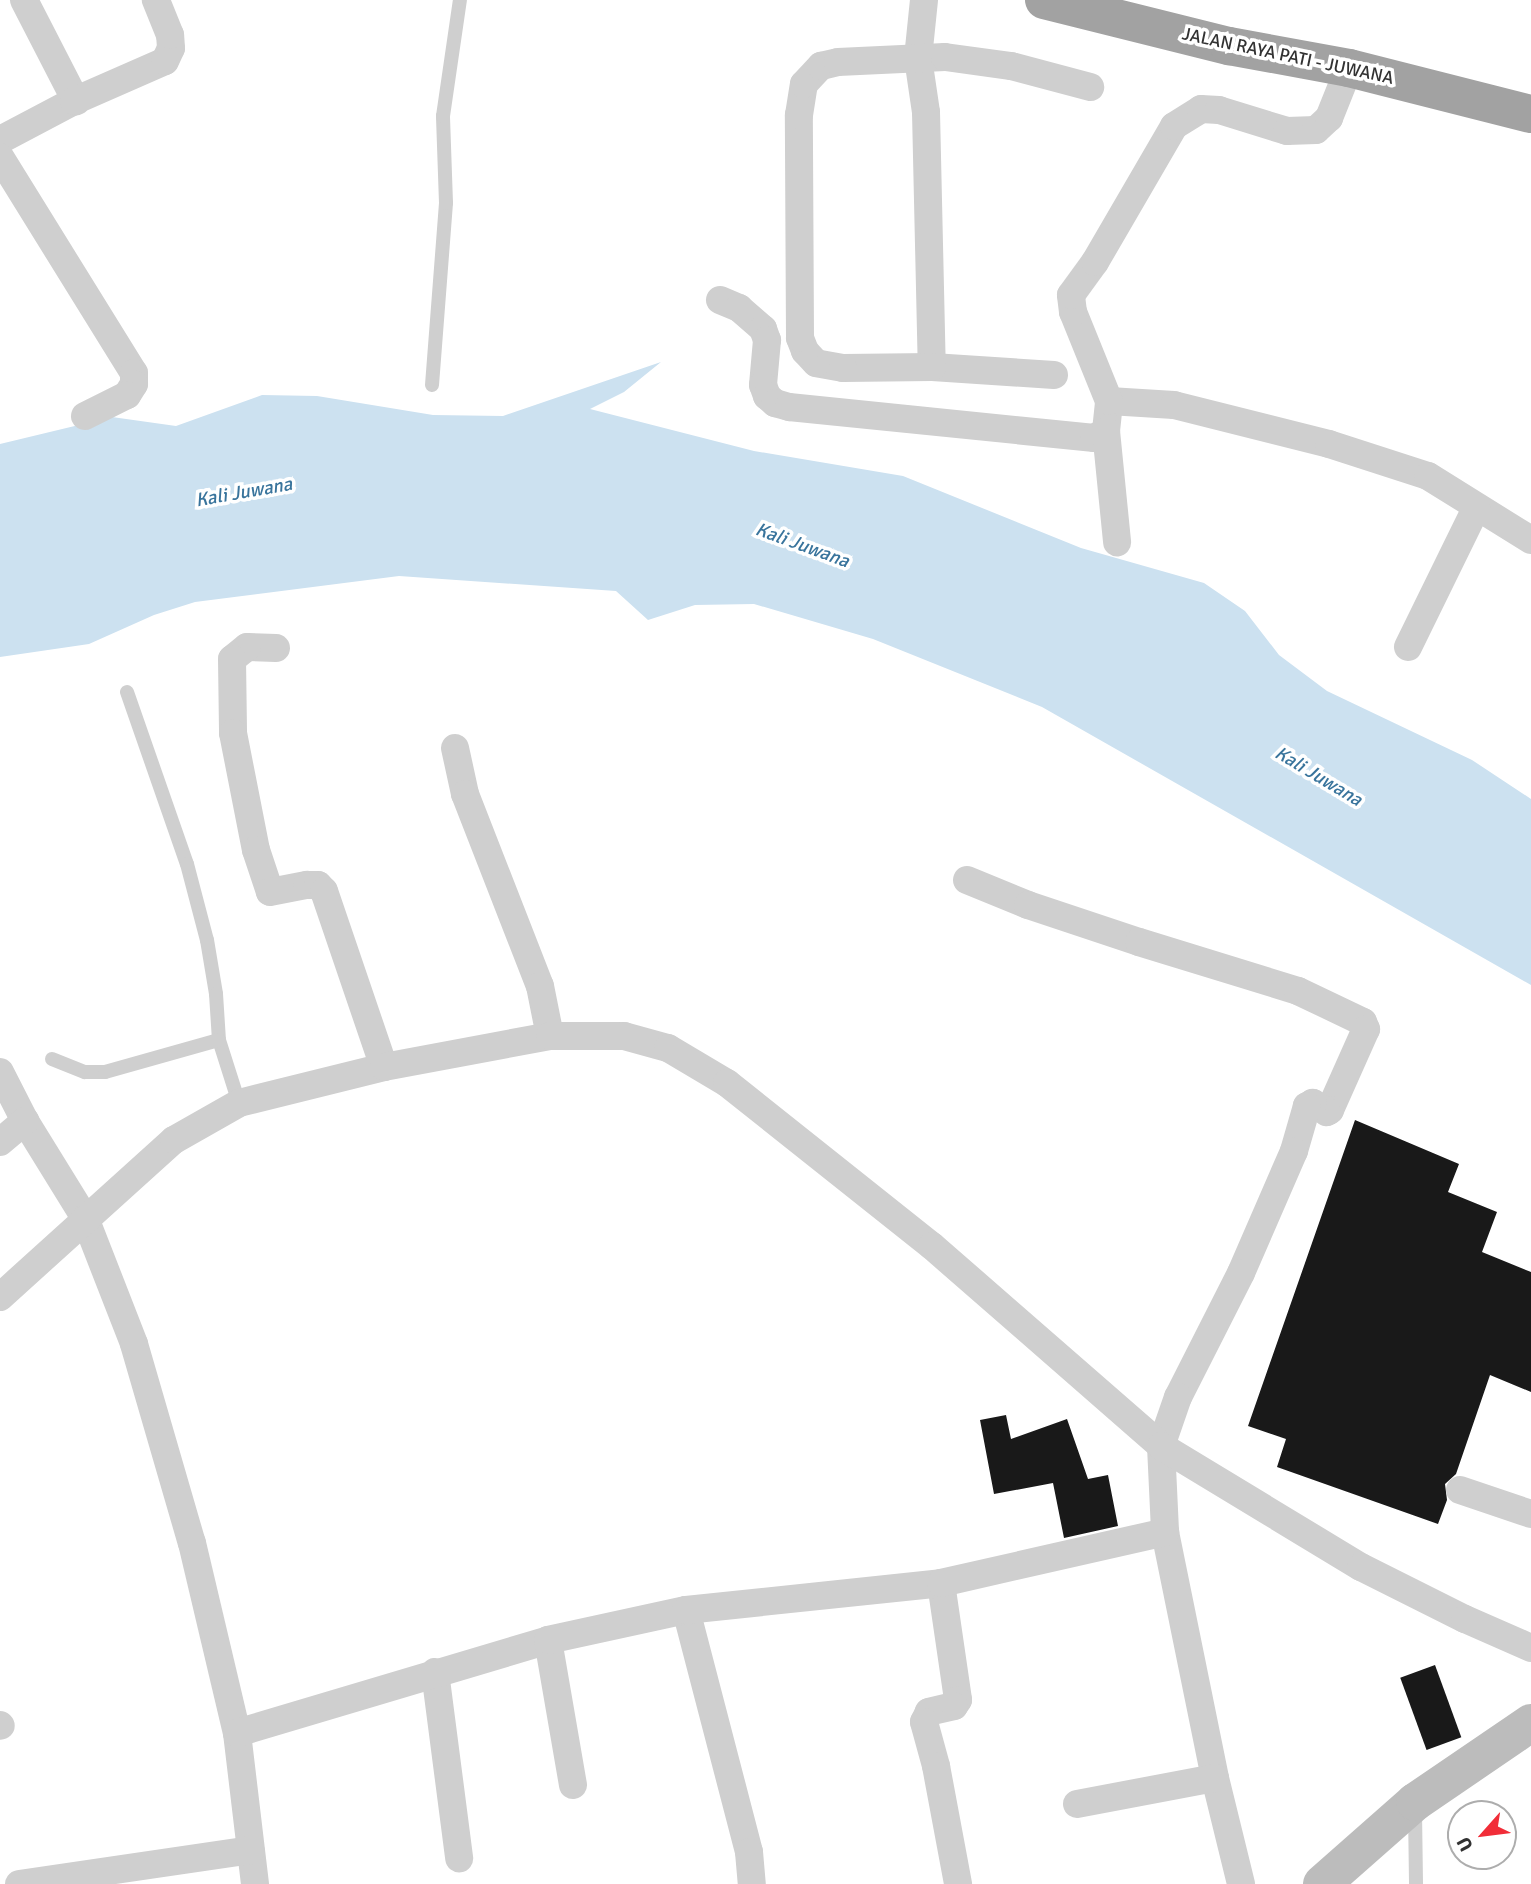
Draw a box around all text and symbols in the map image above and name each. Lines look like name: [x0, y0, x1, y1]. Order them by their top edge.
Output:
street label: JALAN RAYA PATI - JUWANA: [1180, 23, 1396, 89]
water label: Kali Juwana: [194, 473, 294, 513]
water label: Kali Juwana: [752, 519, 852, 573]
water label: Kali Juwana: [1270, 742, 1366, 812]
north arrow: [1447, 1800, 1517, 1870]
text: U: [1452, 1833, 1479, 1855]

